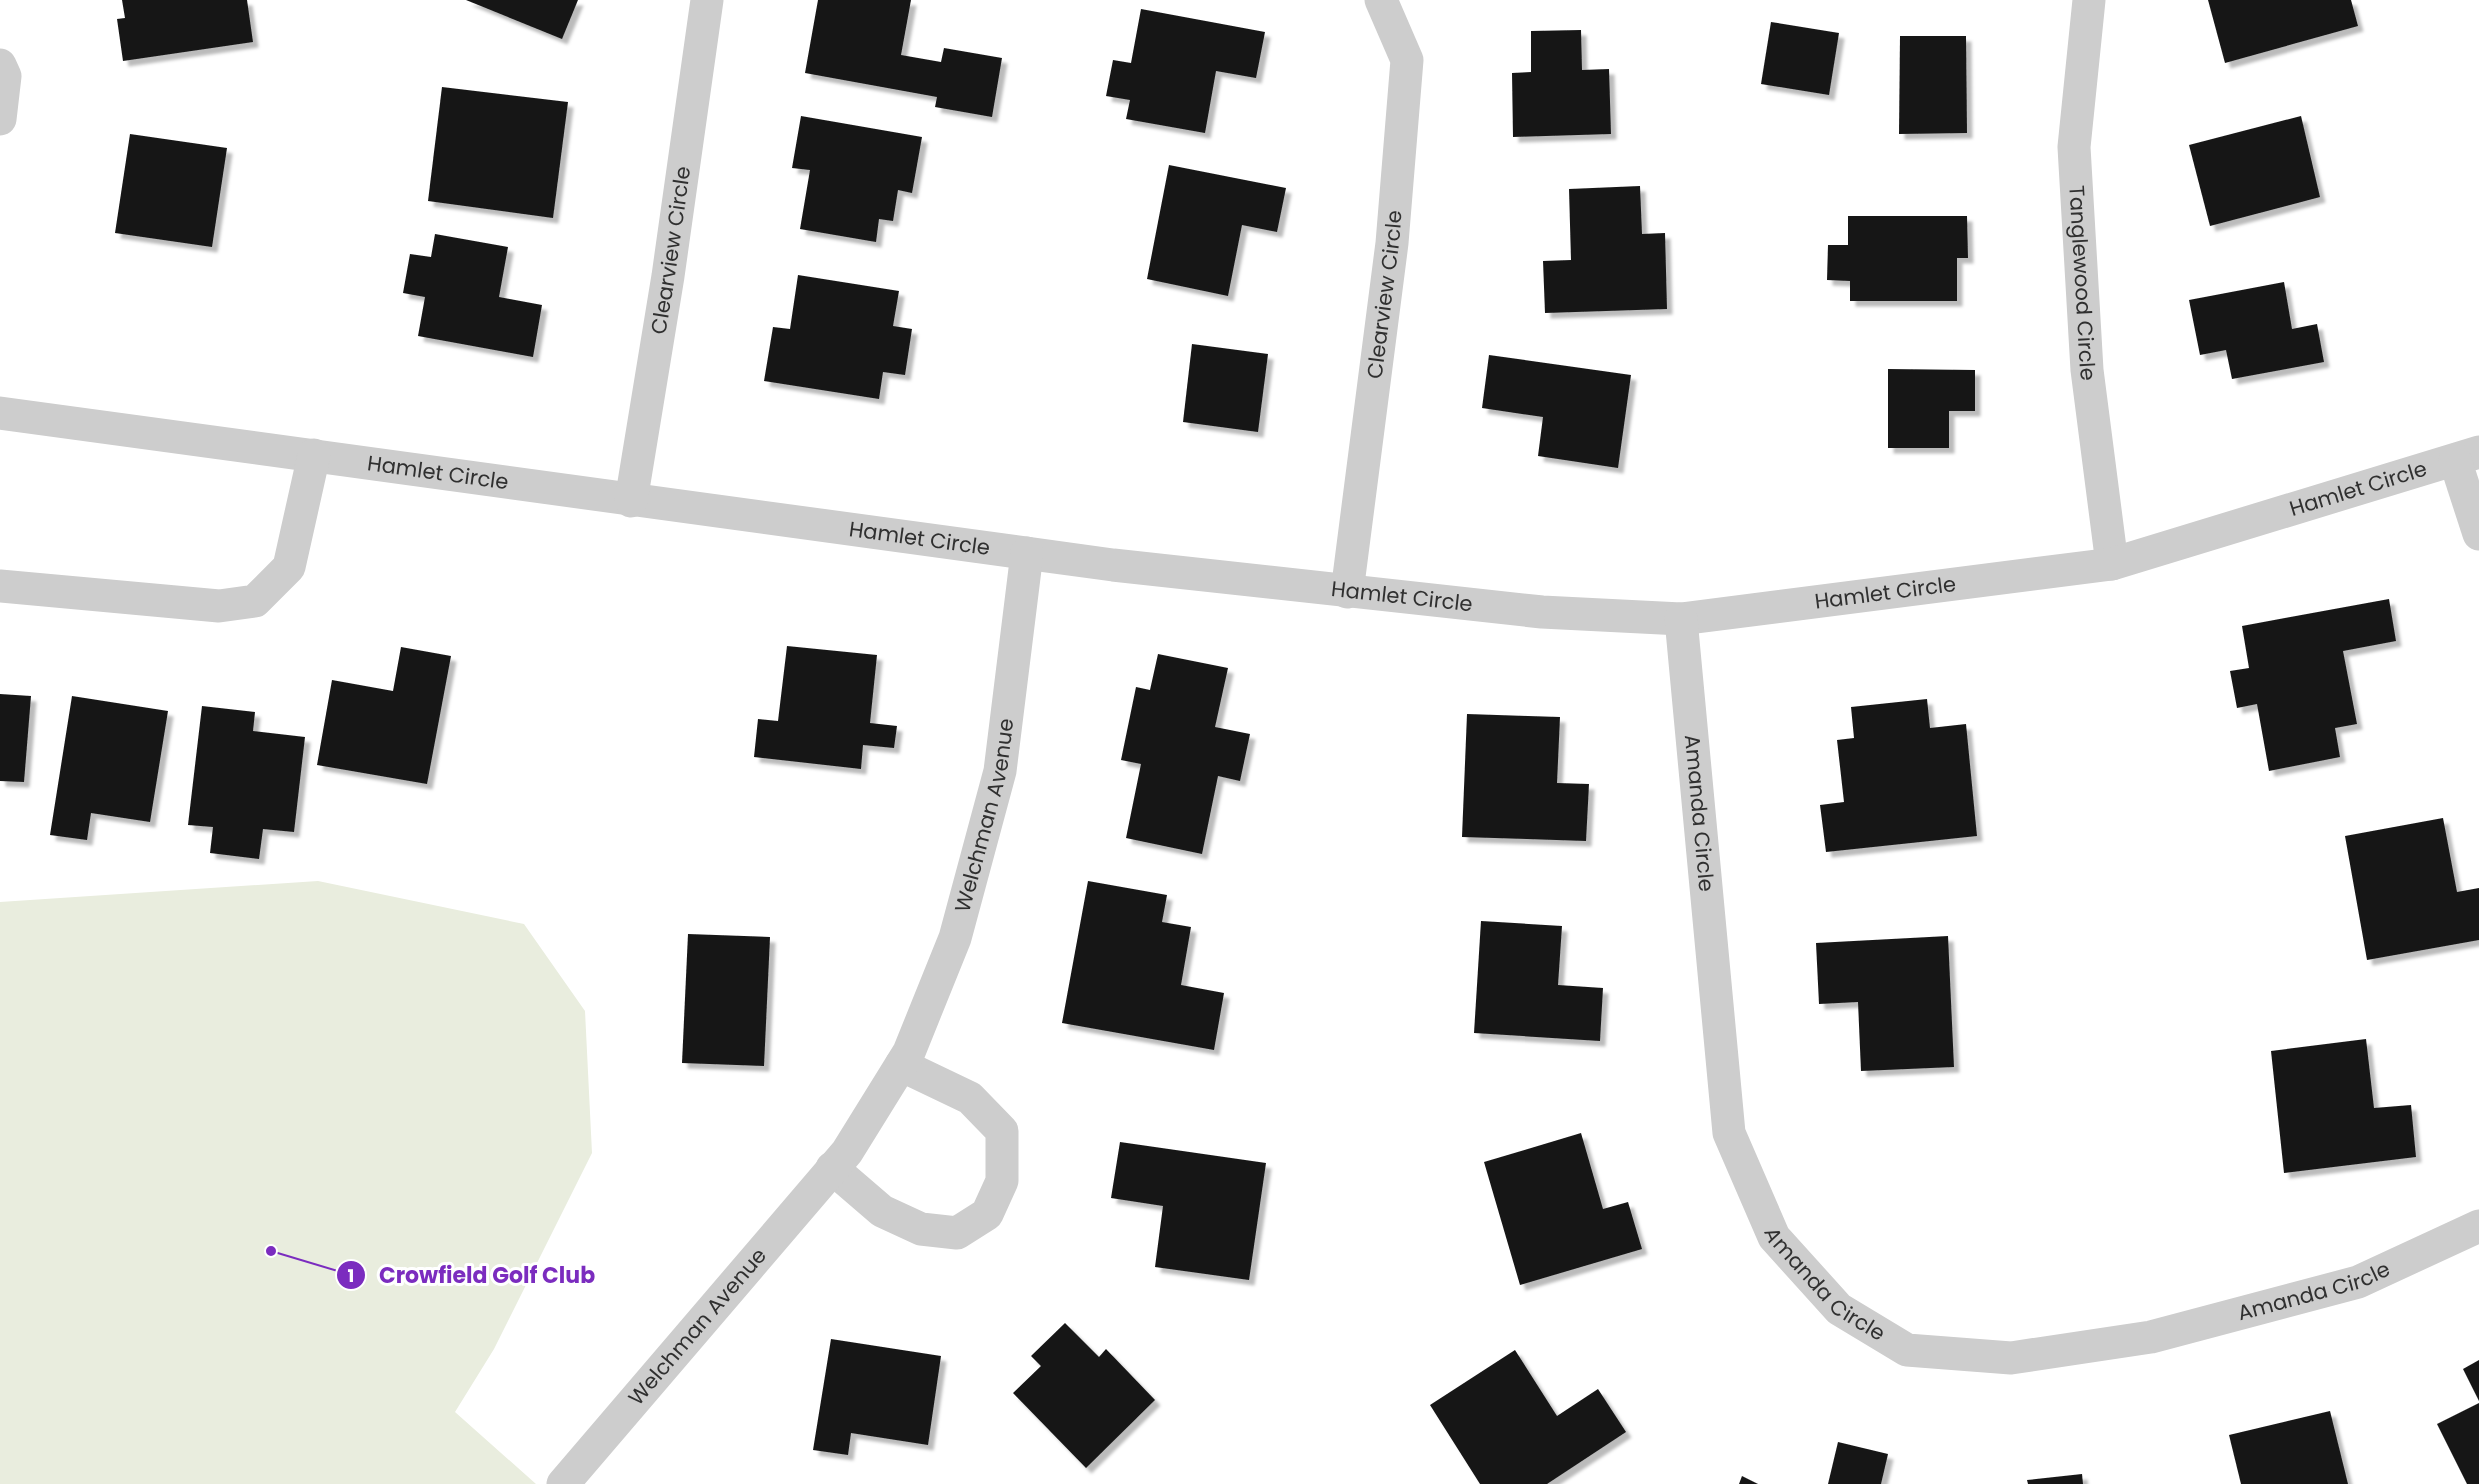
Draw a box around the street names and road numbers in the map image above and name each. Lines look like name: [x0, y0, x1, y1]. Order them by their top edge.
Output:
street label: Clearview Circle: [644, 164, 697, 336]
street label: Tanglewood Circle: [2062, 185, 2103, 382]
street label: Clearview Circle: [1360, 209, 1409, 380]
street label: Hamlet Circle: [366, 448, 510, 496]
street label: Hamlet Circle: [2286, 454, 2430, 523]
street label: Hamlet Circle: [847, 514, 992, 562]
street label: Hamlet Circle: [1813, 569, 1957, 616]
street label: Hamlet Circle: [1330, 574, 1474, 618]
street label: Welchman Avenue: [948, 717, 1020, 915]
street label: Amanda Circle: [1678, 733, 1721, 893]
street label: Amanda Circle: [1757, 1222, 1891, 1347]
street label: Welchman Avenue: [622, 1241, 773, 1411]
street label: Amanda Circle: [2234, 1254, 2395, 1327]

